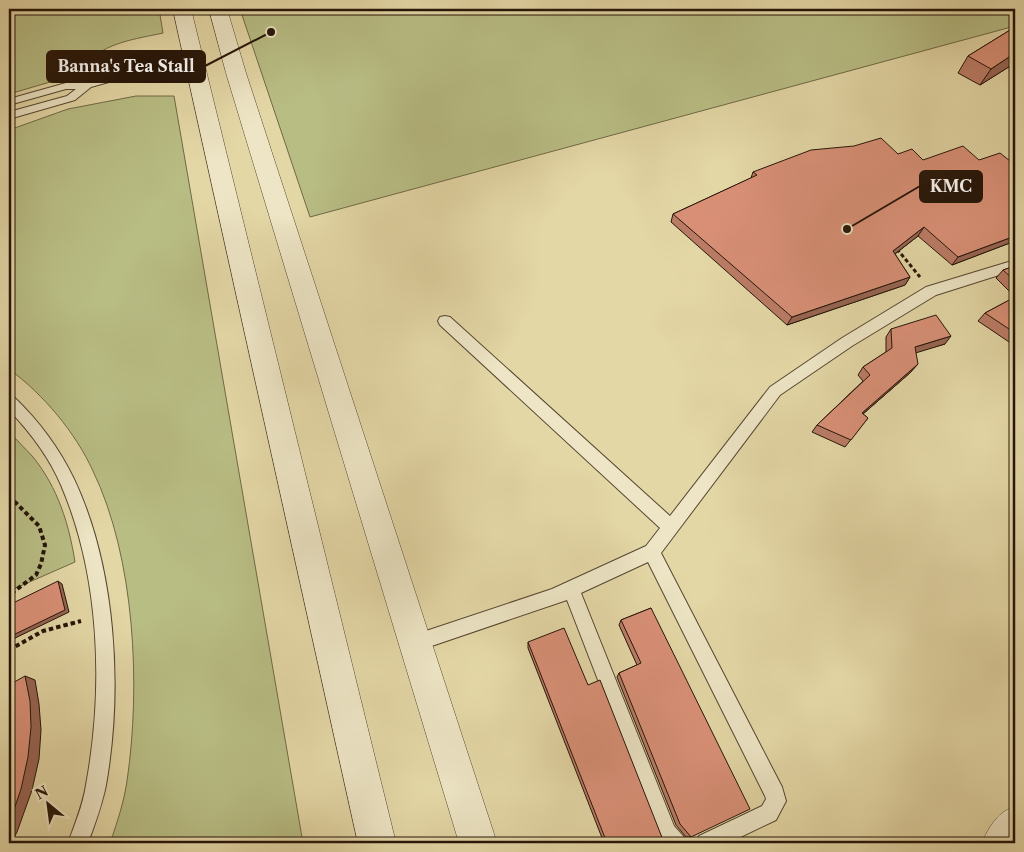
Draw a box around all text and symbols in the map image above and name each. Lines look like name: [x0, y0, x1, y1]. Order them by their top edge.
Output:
callout: Banna's Tea Stall: [47, 51, 205, 82]
text: Banna's Tea Stall: [57, 56, 195, 76]
callout: KMC: [920, 171, 982, 202]
text: KMC: [930, 176, 972, 196]
north arrow: [22, 780, 72, 830]
text: N: [32, 782, 51, 803]

